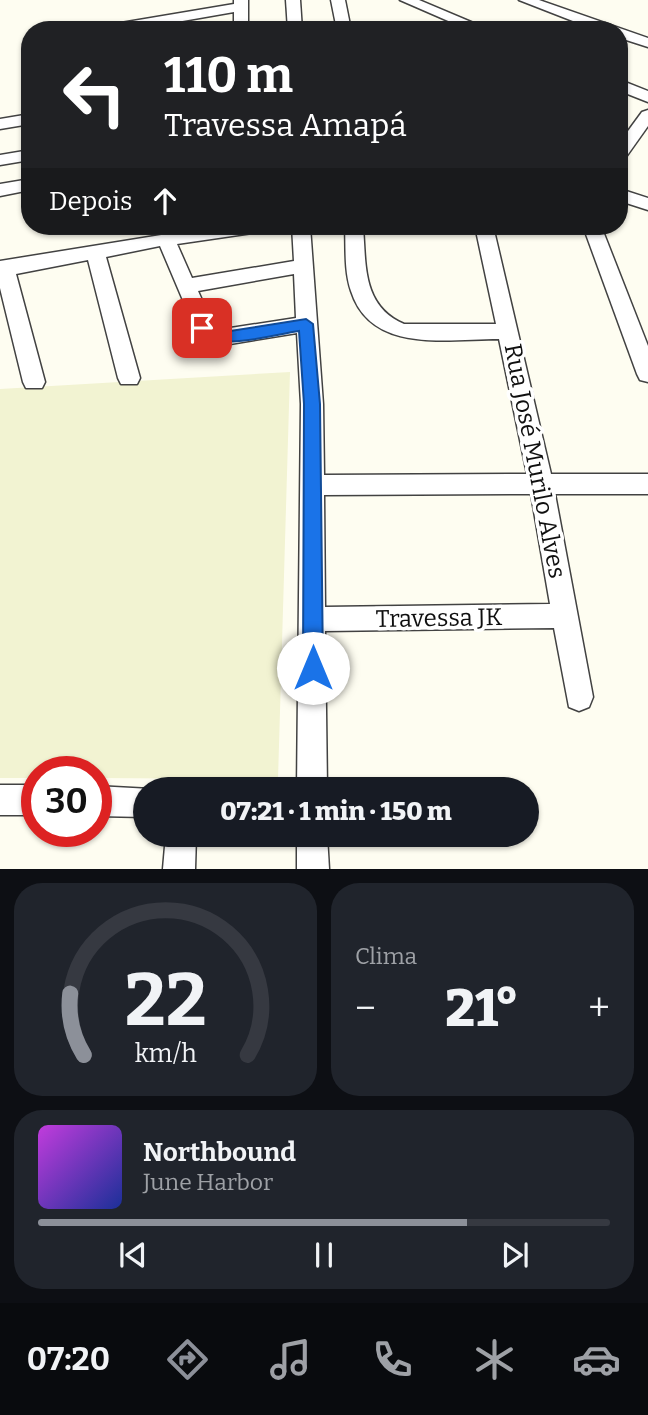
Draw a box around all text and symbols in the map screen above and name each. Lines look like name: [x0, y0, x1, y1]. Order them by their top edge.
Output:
text: 110 m: [164, 46, 293, 105]
icon: left: [49, 49, 140, 140]
text: Travessa Amapá: [164, 106, 407, 144]
icon: ahead: [146, 182, 184, 220]
text: Depois: [49, 186, 132, 217]
pin: [172, 298, 232, 358]
icon: arrive: [183, 309, 221, 347]
street label: Rua José Murilo Alves: [499, 341, 571, 581]
street label: Travessa JK: [375, 603, 503, 633]
position arrow: [276, 631, 350, 705]
speed limit sign: 30: [21, 756, 112, 847]
text: 07:21 · 1 min · 150 m: [220, 796, 452, 827]
text: Clima: [355, 942, 417, 970]
text: 22: [125, 958, 206, 1045]
text: 21°: [445, 977, 519, 1040]
text: −: [355, 985, 376, 1031]
text: +: [588, 985, 610, 1031]
text: km/h: [135, 1039, 197, 1069]
text: Northbound: [143, 1137, 296, 1168]
text: June Harbor: [143, 1168, 273, 1196]
icon: previous: [114, 1236, 152, 1274]
icon: pause: [305, 1236, 343, 1274]
icon: next: [496, 1236, 534, 1274]
icon: directions: [163, 1335, 212, 1384]
icon: music: [266, 1335, 315, 1384]
icon: phone: [368, 1335, 417, 1384]
icon: climate: [470, 1335, 519, 1384]
icon: car: [572, 1335, 621, 1384]
text: 07:20: [27, 1340, 110, 1378]

